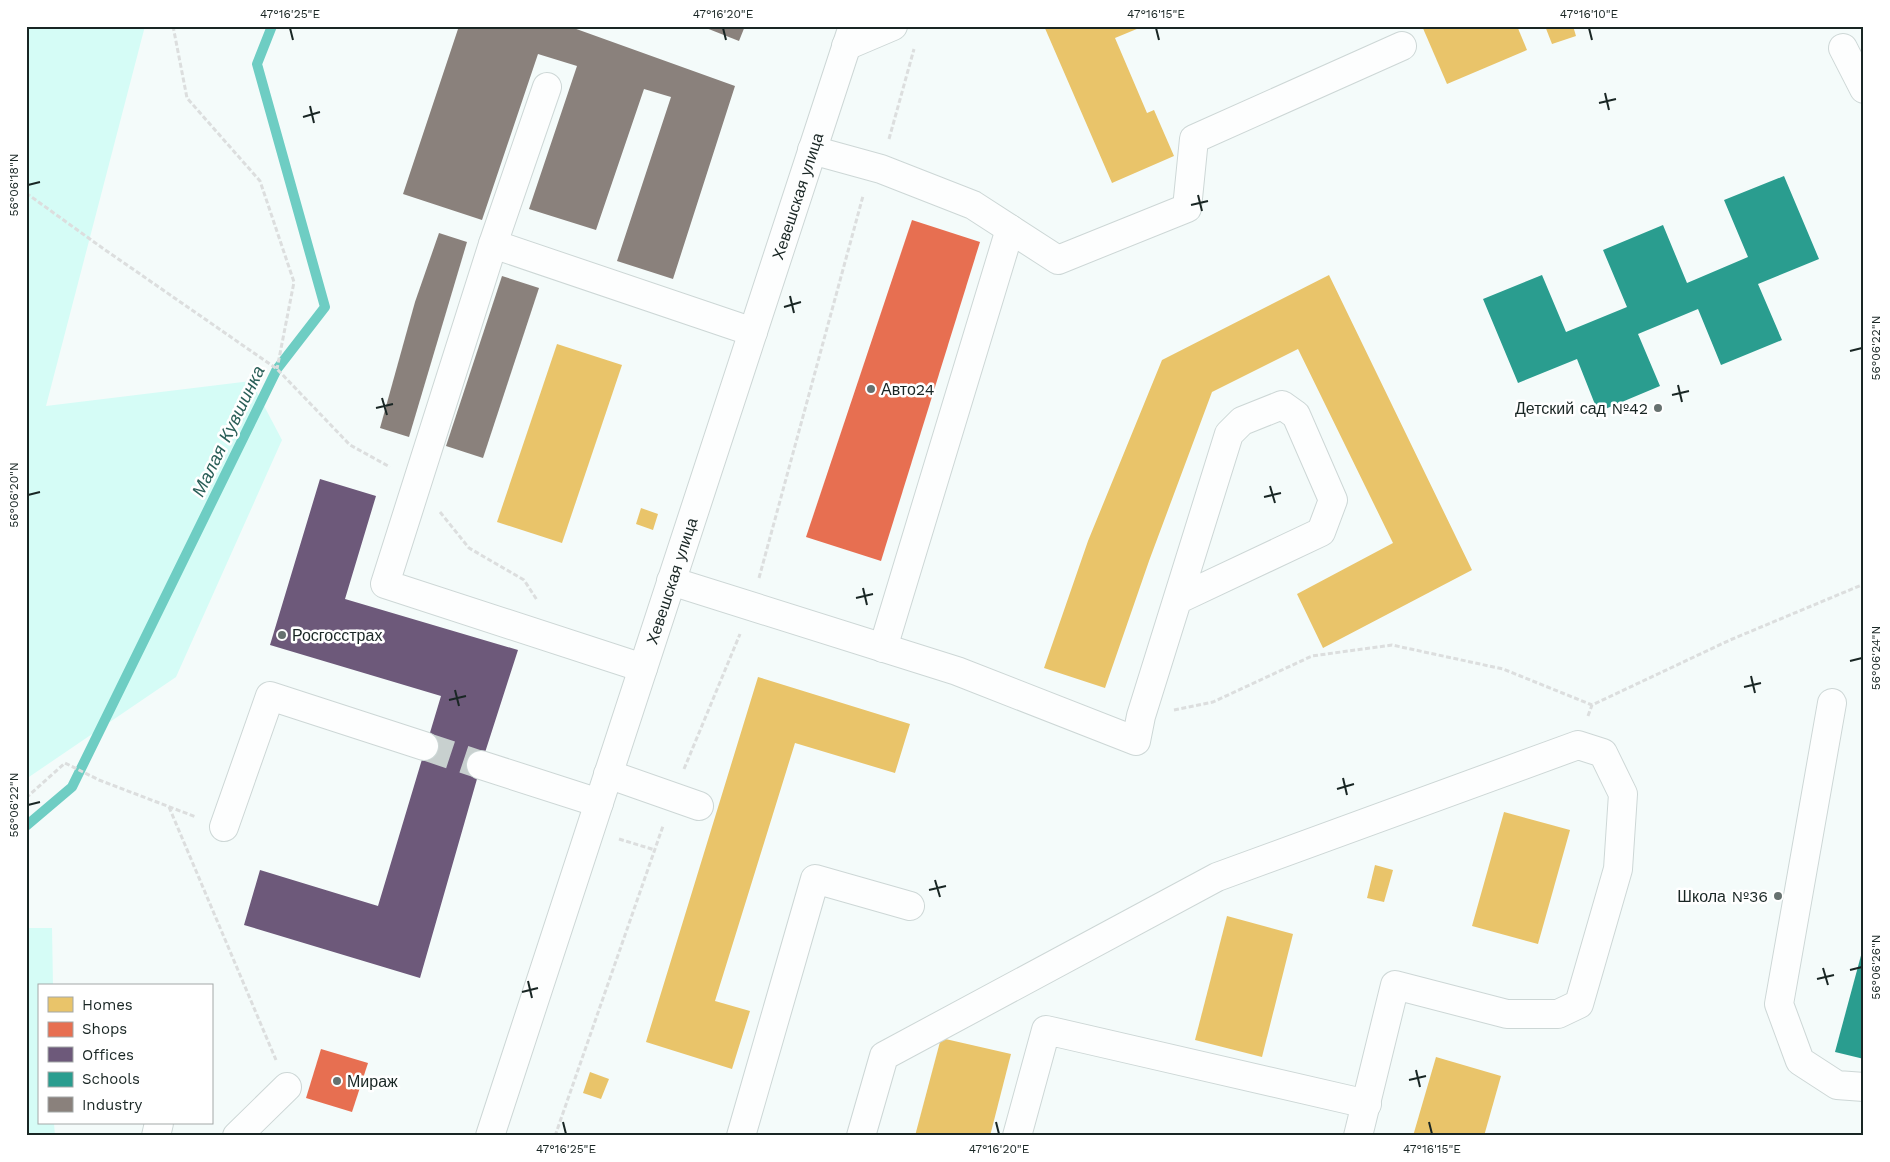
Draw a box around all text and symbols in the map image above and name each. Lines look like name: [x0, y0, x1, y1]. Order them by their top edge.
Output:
text: 47°16'25"E: [260, 7, 320, 21]
text: 47°16'20"E: [693, 7, 754, 21]
text: 47°16'15"E: [1127, 7, 1185, 21]
text: 47°16'10"E: [1560, 7, 1619, 21]
street label: Хевешская улица: [768, 130, 827, 262]
text: 56°06'18"N: [7, 153, 21, 217]
text: 56°06'22"N: [1869, 315, 1883, 381]
water label: Малая Кувшинка: [187, 362, 269, 500]
place label: Авто24: [881, 380, 935, 399]
marker: Авто24: [865, 383, 877, 395]
place label: Детский сад №42: [1515, 399, 1648, 418]
marker: Детский сад №42: [1652, 402, 1664, 414]
text: 56°06'20"N: [7, 462, 21, 528]
street label: Хевешская улица: [642, 515, 701, 647]
place label: Росгосстрах: [292, 626, 382, 645]
text: 56°06'24"N: [1869, 626, 1883, 690]
marker: Росгосстрах: [276, 629, 288, 641]
text: 56°06'22"N: [7, 772, 21, 838]
place label: Школа №36: [1677, 887, 1768, 906]
marker: Школа №36: [1772, 890, 1784, 902]
text: 56°06'26"N: [1869, 934, 1883, 1000]
legend: [38, 984, 212, 1124]
text: Homes: [82, 996, 133, 1014]
text: Shops: [82, 1020, 127, 1038]
text: Offices: [82, 1046, 134, 1064]
text: Schools: [82, 1070, 140, 1088]
place label: Мираж: [347, 1072, 398, 1091]
marker: Мираж: [331, 1075, 343, 1087]
text: Industry: [82, 1096, 143, 1114]
text: 47°16'25"E: [536, 1142, 596, 1156]
text: 47°16'20"E: [969, 1142, 1030, 1156]
text: 47°16'15"E: [1403, 1142, 1461, 1156]

